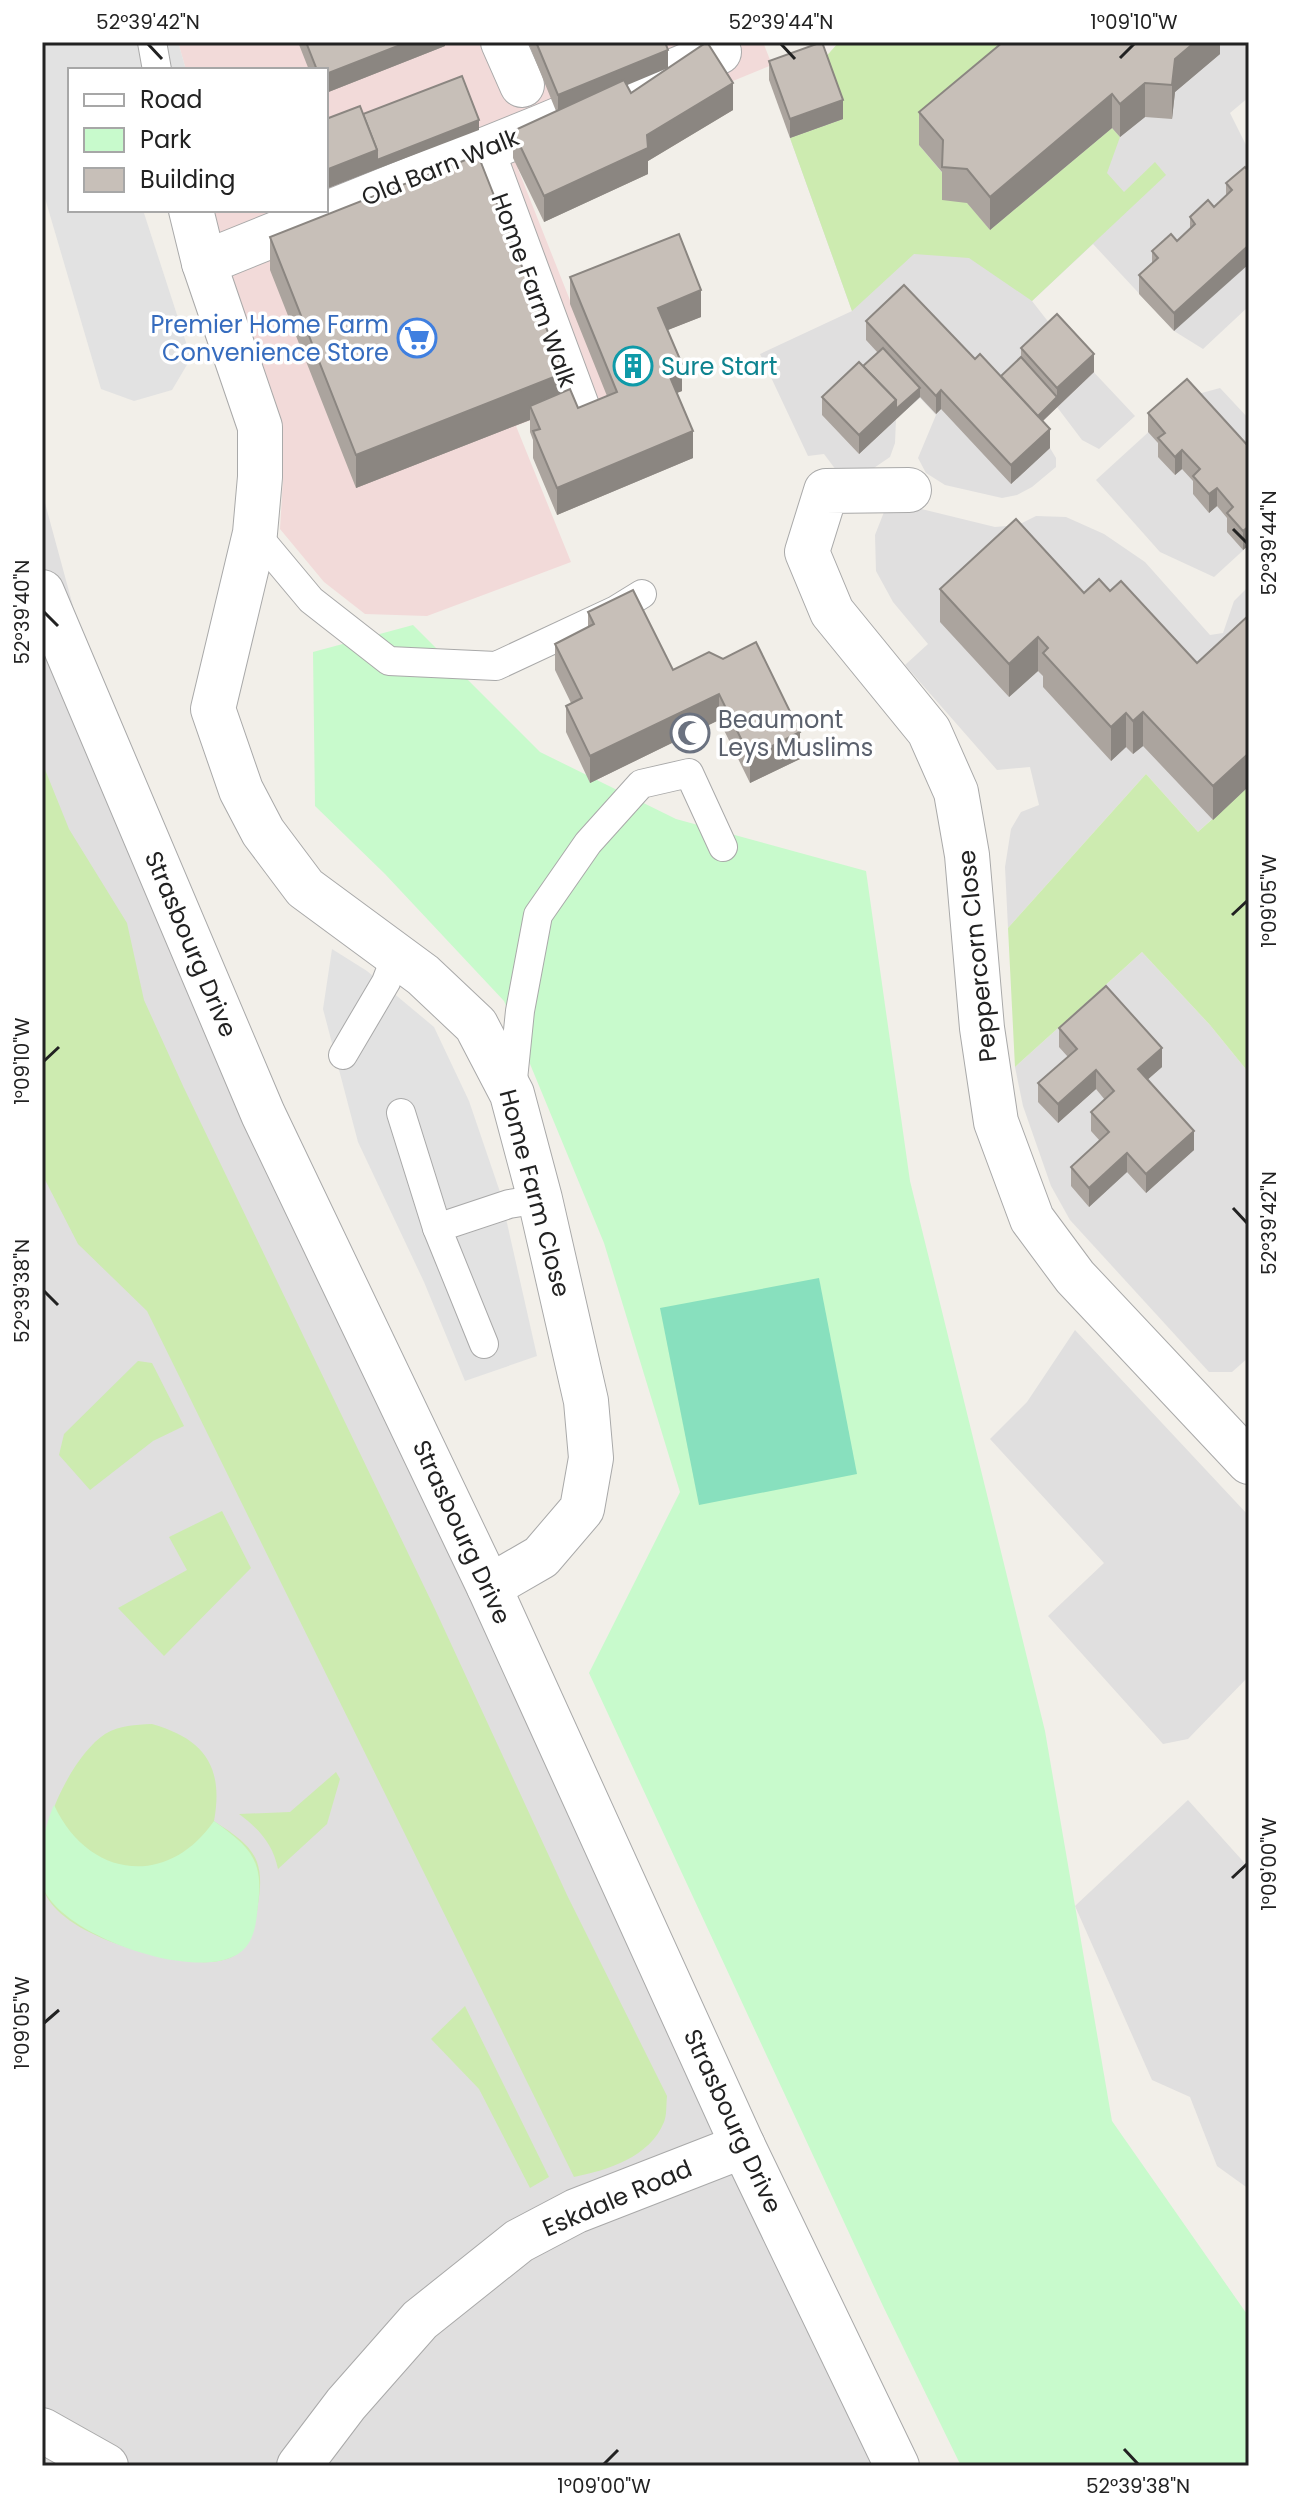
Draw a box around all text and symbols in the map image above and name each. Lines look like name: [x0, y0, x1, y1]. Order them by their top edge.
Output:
text: 52°39'42"N: [96, 8, 200, 36]
text: 52°39'44"N: [729, 8, 833, 36]
text: 1°09'10"W: [1090, 8, 1178, 36]
legend: [68, 68, 328, 212]
text: Road: [140, 83, 202, 116]
street label: Old Barn Walk: [356, 120, 524, 214]
text: Park: [140, 123, 192, 156]
text: Building: [140, 163, 236, 196]
street label: Home Farm Walk: [484, 188, 585, 392]
place label: Premier Home Farm Convenience Store: [150, 308, 389, 369]
supermarket icon: Premier Home Farm Convenience Store: [396, 317, 438, 359]
building icon: Sure Start: [612, 345, 654, 387]
place label: Sure Start: [661, 350, 777, 383]
text: 52°39'44"N: [1255, 491, 1283, 595]
text: 52°39'40"N: [8, 560, 36, 664]
place label: Beaumont Leys Muslims: [718, 703, 873, 764]
mosque icon: Beaumont Leys Muslims: [669, 712, 711, 754]
street label: Strasbourg Drive: [137, 846, 245, 1042]
street label: Peppercorn Close: [949, 848, 1005, 1064]
text: 1°09'05"W: [1255, 854, 1283, 948]
text: 1°09'10"W: [8, 1017, 36, 1105]
street label: Home Farm Close: [491, 1086, 579, 1300]
text: 52°39'42"N: [1255, 1171, 1283, 1275]
text: 52°39'38"N: [8, 1239, 36, 1343]
street label: Strasbourg Drive: [405, 1435, 519, 1629]
text: 1°09'00"W: [1255, 1817, 1283, 1911]
text: 1°09'05"W: [8, 1976, 36, 2070]
street label: Strasbourg Drive: [676, 2024, 790, 2218]
street label: Eskdale Road: [537, 2152, 697, 2244]
text: 1°09'00"W: [557, 2472, 651, 2500]
text: 52°39'38"N: [1086, 2472, 1190, 2500]

